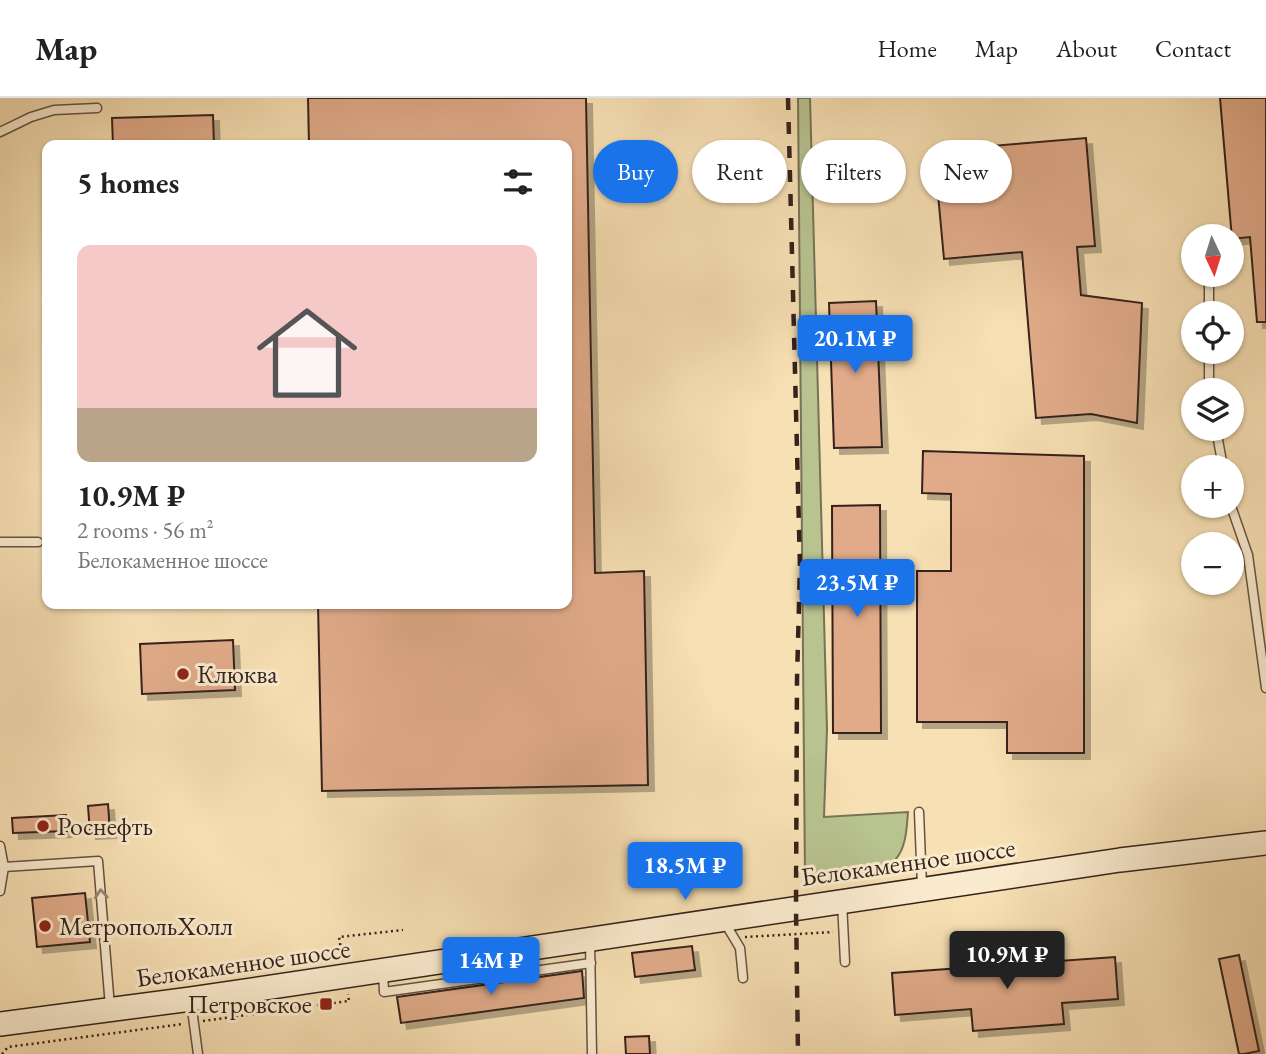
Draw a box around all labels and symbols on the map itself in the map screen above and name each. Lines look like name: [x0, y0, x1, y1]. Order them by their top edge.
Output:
north arrow: [1181, 224, 1244, 287]
pin: 20.1M ₽: [790, 316, 920, 375]
pin: 23.5M ₽: [792, 560, 922, 619]
place label: Клюква: [197, 657, 278, 691]
marker: Клюква: [175, 666, 191, 682]
place label: Роснефть: [57, 809, 153, 843]
marker: Роснефть: [35, 818, 51, 834]
street label: Белокаменное шоссе: [799, 830, 1017, 894]
pin: 18.5M ₽: [620, 842, 750, 902]
one-way arrow: [94, 888, 109, 899]
place label: МетропольХолл: [59, 909, 233, 943]
marker: МетропольХолл: [37, 918, 53, 934]
street label: Белокаменное шоссе: [134, 931, 352, 995]
pin: 10.9M ₽: [942, 932, 1072, 991]
pin: 14M ₽: [442, 937, 540, 997]
place label: Петровское: [187, 987, 312, 1021]
marker: Петровское: [318, 996, 334, 1012]

